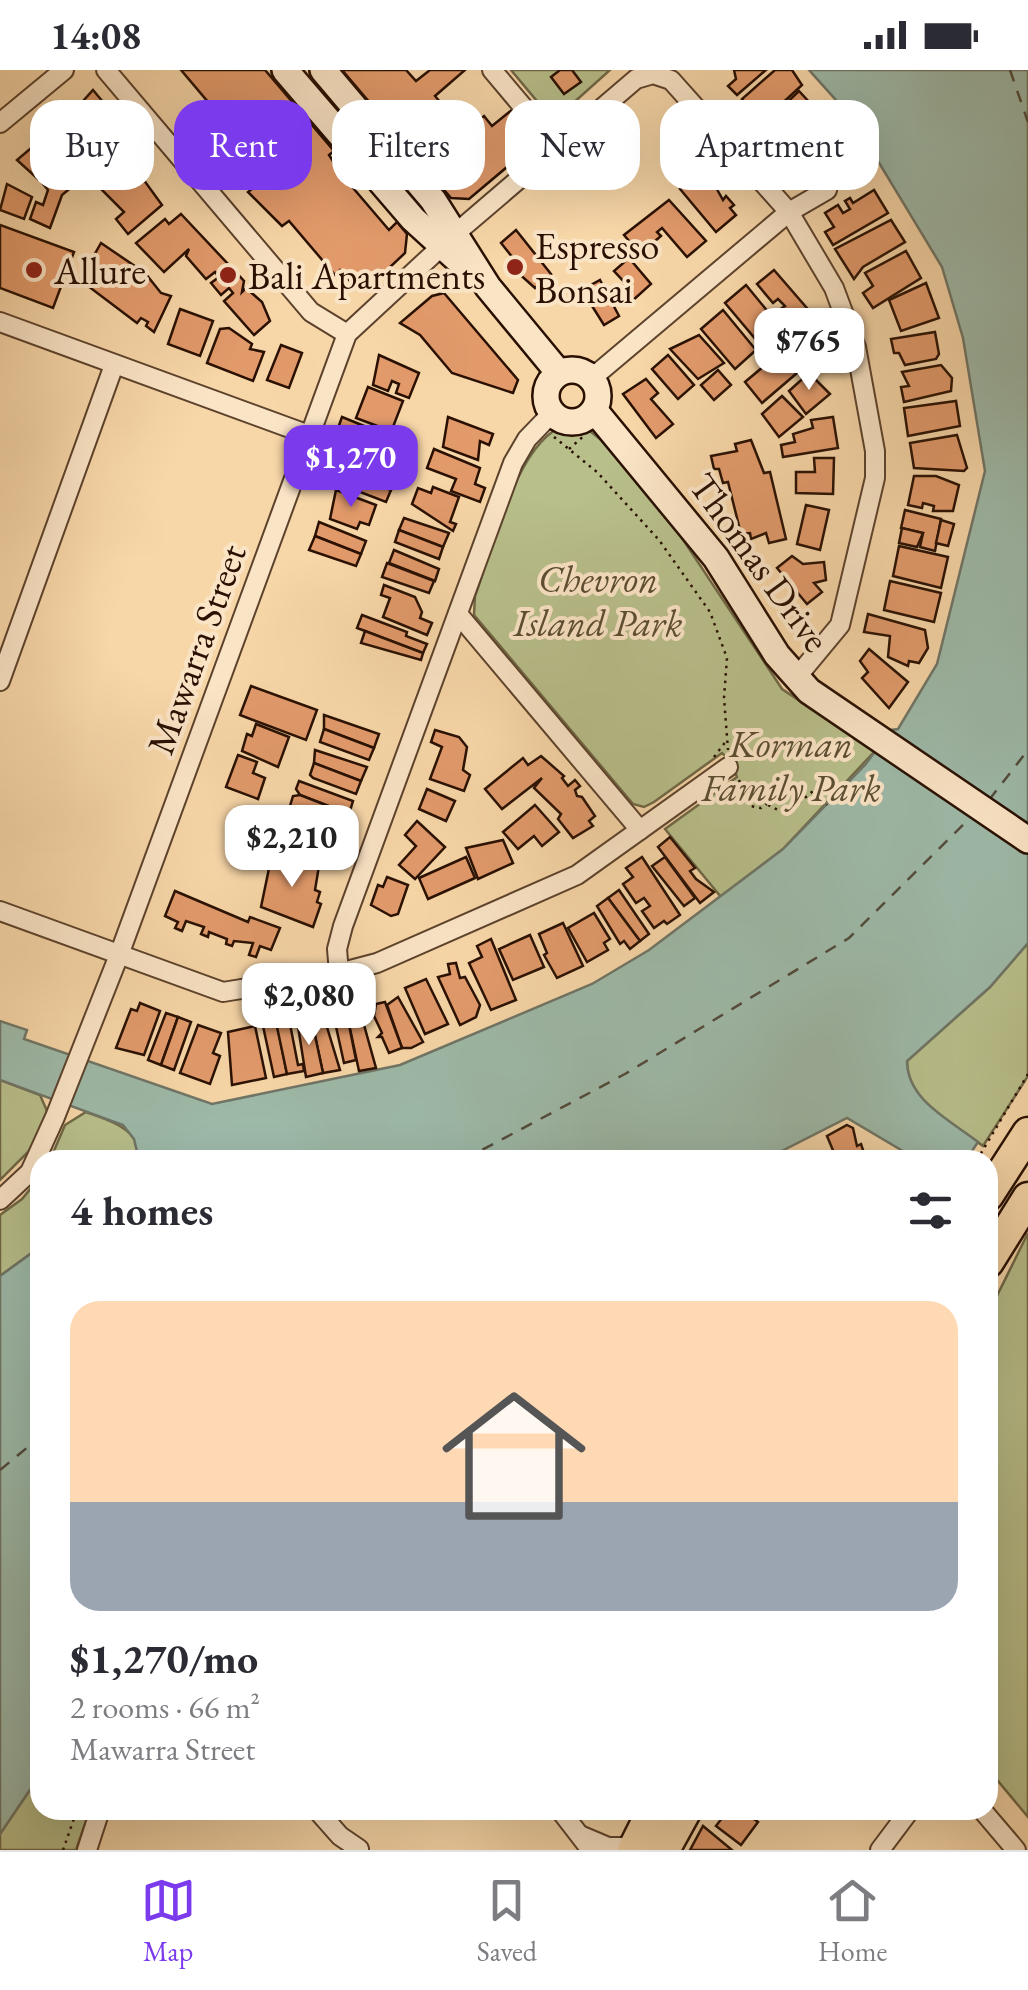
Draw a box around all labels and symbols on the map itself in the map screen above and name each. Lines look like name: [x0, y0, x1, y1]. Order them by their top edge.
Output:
place label: Espresso Bonsai: [535, 221, 659, 314]
place label: Allure: [53, 246, 146, 295]
place label: Bali Apartments: [248, 251, 485, 300]
marker: Espresso Bonsai: [504, 256, 526, 278]
marker: Allure: [23, 259, 45, 281]
marker: Bali Apartments: [217, 264, 239, 286]
pin: $765: [750, 308, 868, 393]
pin: $1,270: [270, 425, 432, 510]
street label: Thomas Drive: [679, 463, 841, 661]
street label: Mawarra Street: [135, 537, 257, 761]
park label: Chevron Island Park: [512, 554, 683, 647]
park label: Korman Family Park: [700, 719, 881, 812]
pin: $2,210: [211, 805, 373, 890]
pin: $2,080: [228, 963, 390, 1048]

